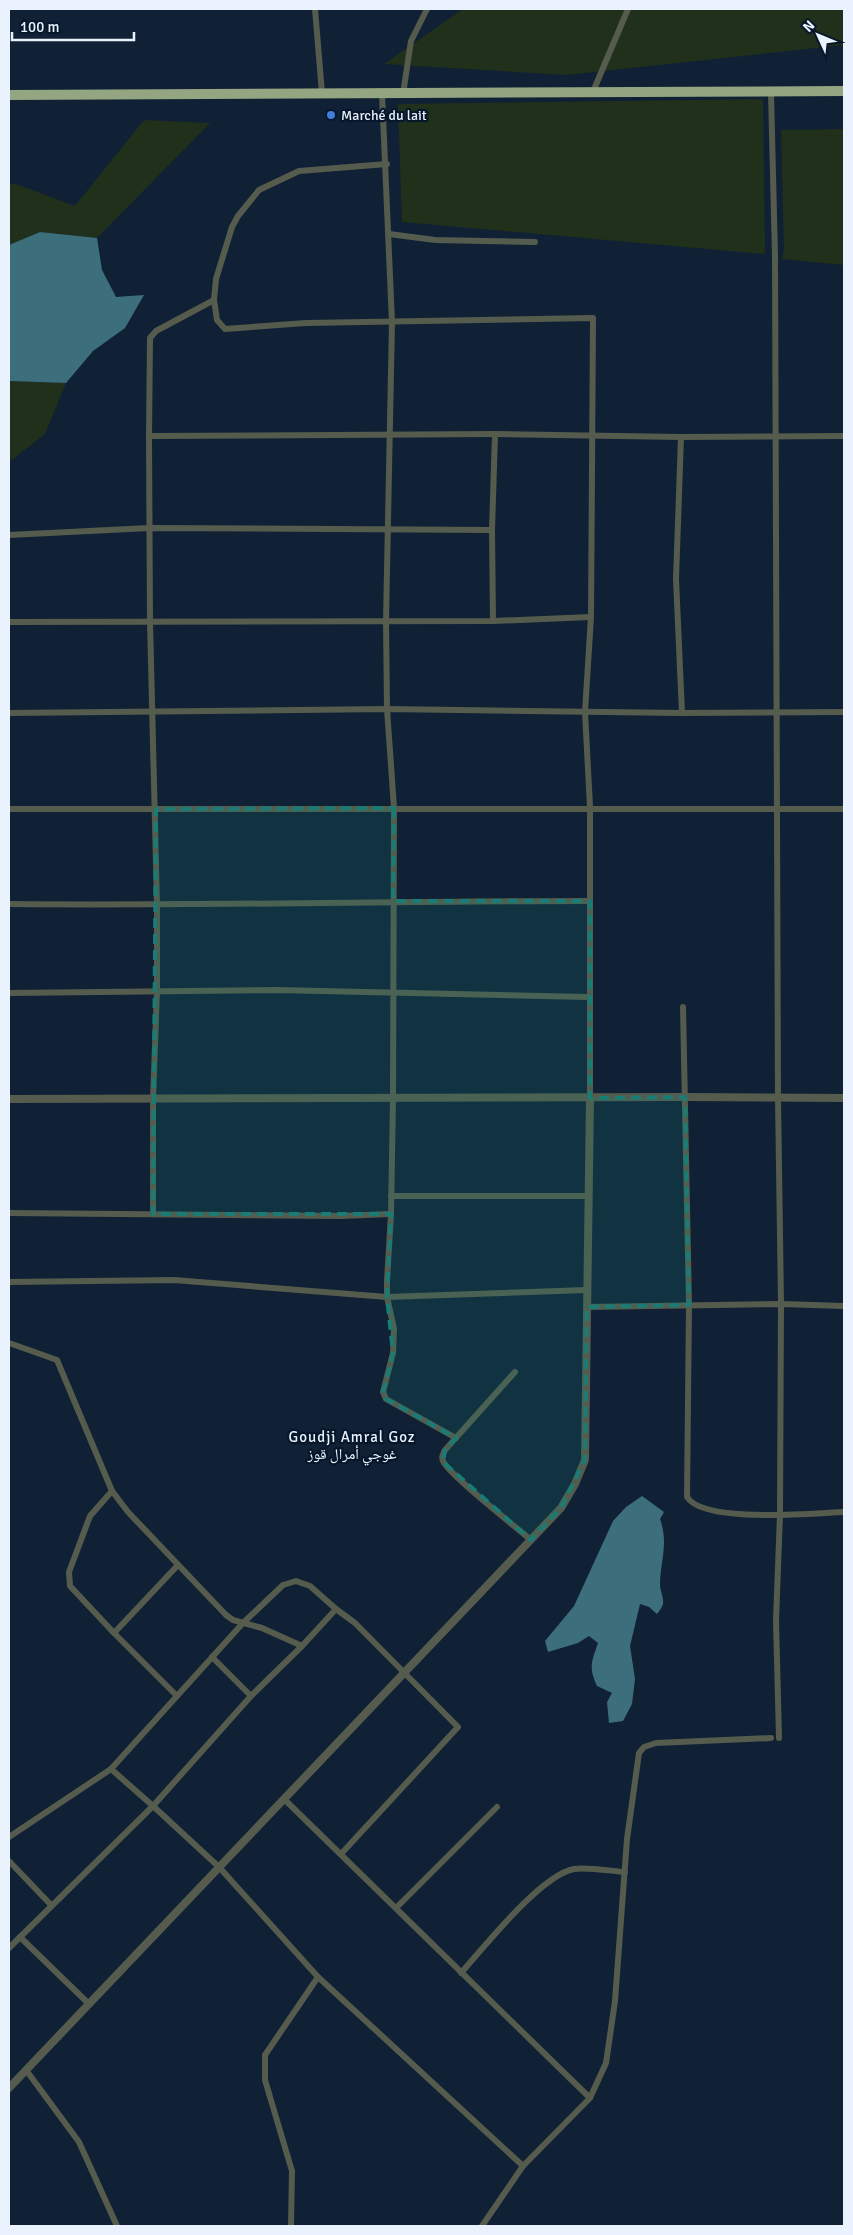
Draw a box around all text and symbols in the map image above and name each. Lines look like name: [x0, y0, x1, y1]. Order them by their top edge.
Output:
scale bar: [12, 10, 135, 42]
north arrow: [793, 10, 843, 60]
text: N: [800, 17, 819, 36]
text: 100 m: [20, 18, 60, 36]
place label: Marché du lait: [341, 107, 427, 124]
marker: Marché du lait: [325, 109, 337, 121]
district label: Goudji Amral Goz غوجي أمرال قوز: [289, 1428, 415, 1466]

